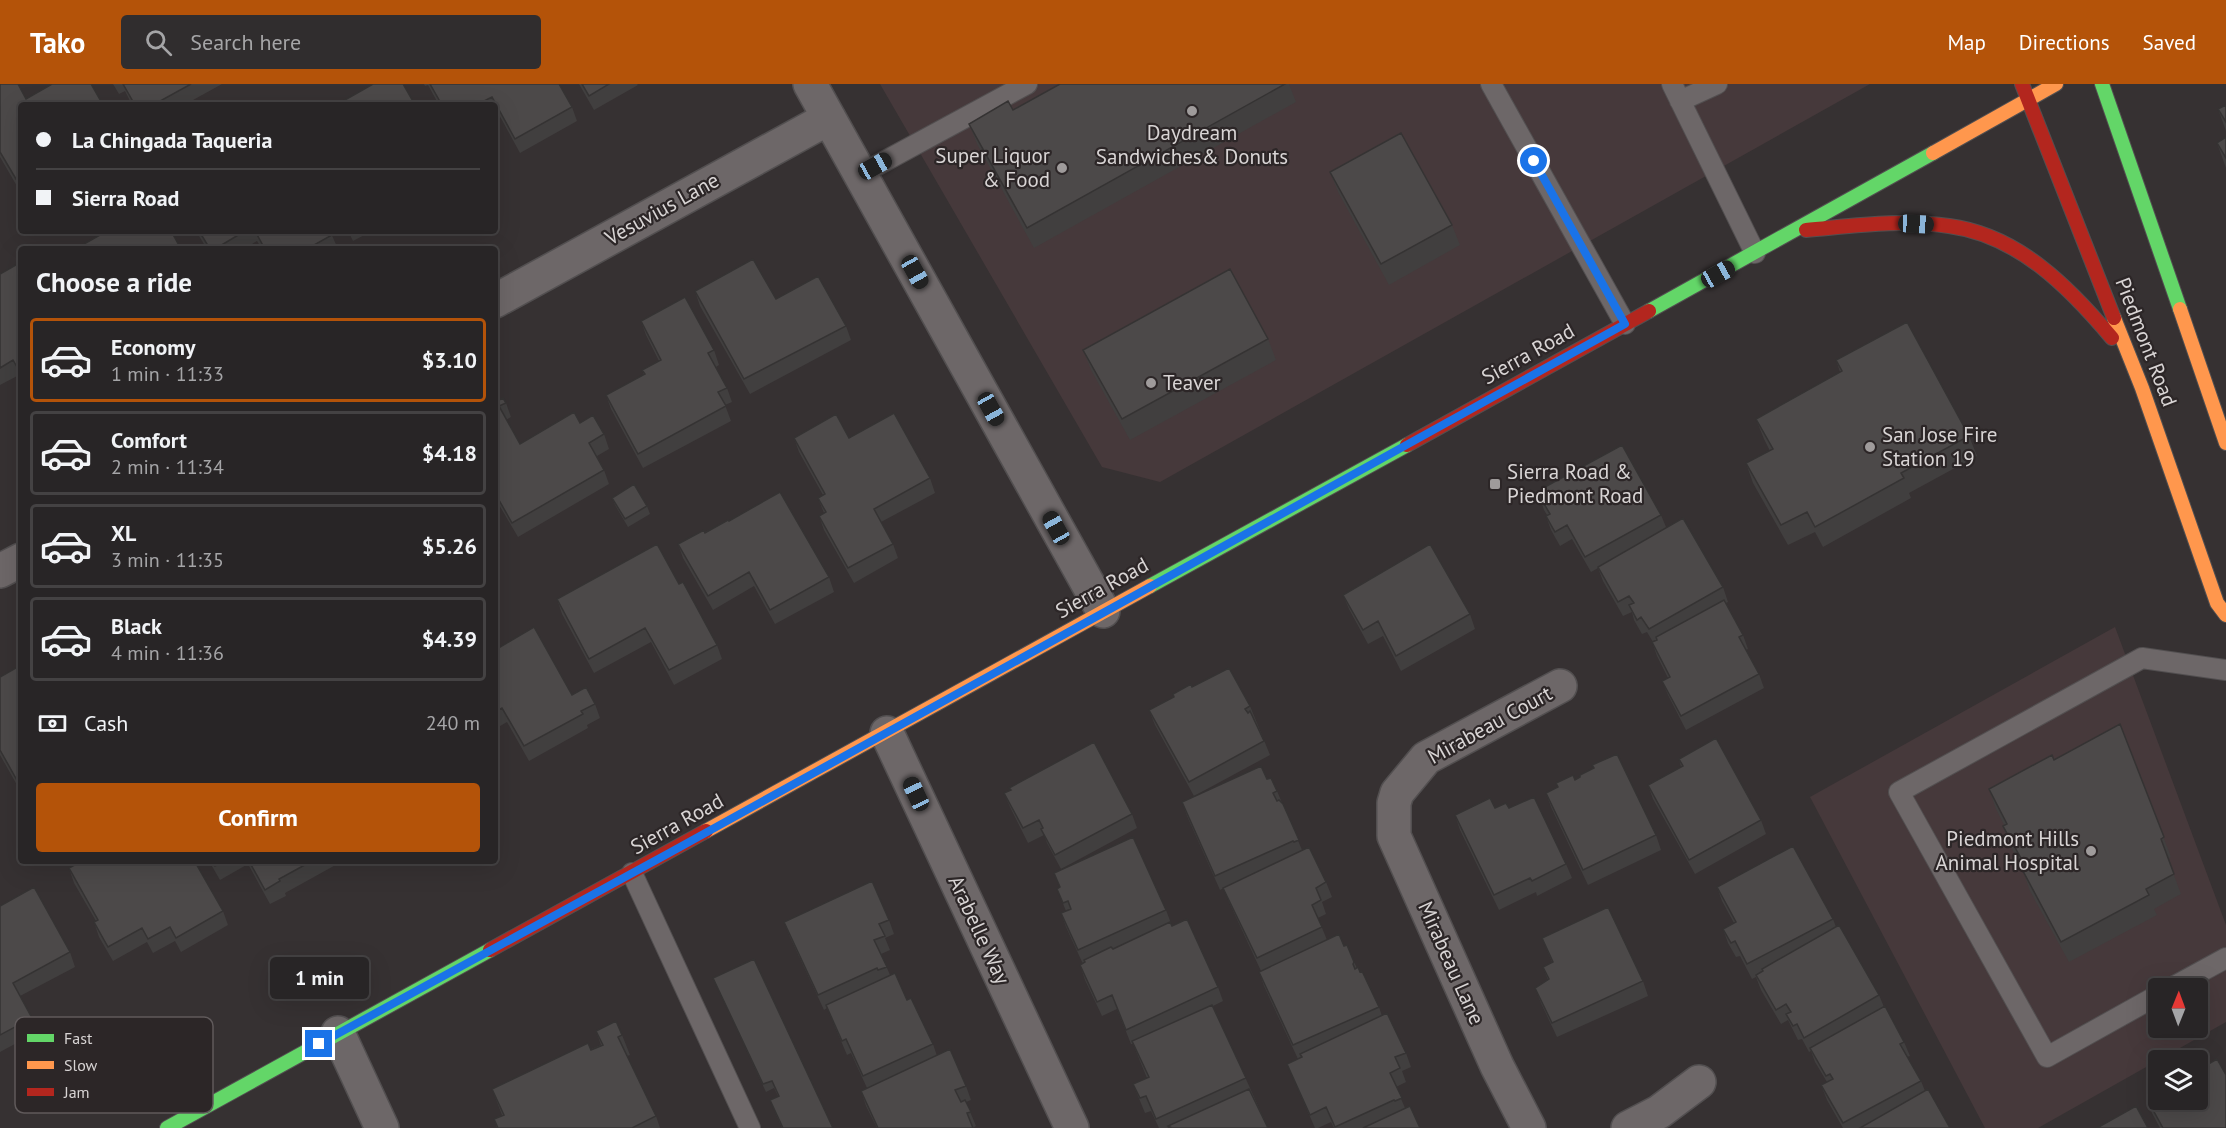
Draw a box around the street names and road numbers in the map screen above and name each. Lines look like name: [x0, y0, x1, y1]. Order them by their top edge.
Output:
street label: Vesuvius Lane: [599, 166, 723, 251]
street label: Piedmont Road: [2109, 273, 2183, 410]
street label: Sierra Road: [1477, 317, 1579, 390]
street label: Sierra Road: [1051, 551, 1153, 624]
street label: Mirabeau Court: [1423, 679, 1557, 770]
street label: Sierra Road: [626, 787, 728, 860]
street label: Arabelle Way: [943, 871, 1016, 989]
street label: Mirabeau Lane: [1412, 897, 1491, 1029]

